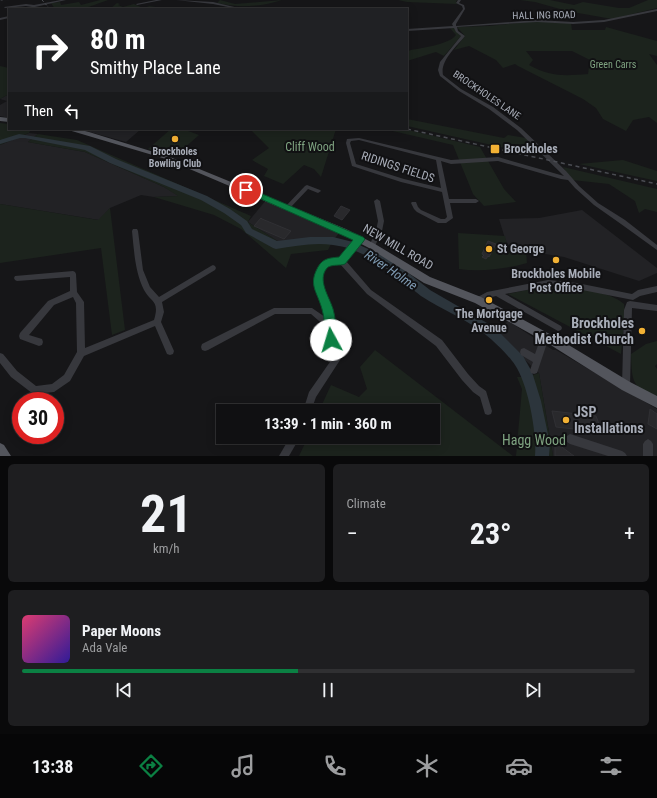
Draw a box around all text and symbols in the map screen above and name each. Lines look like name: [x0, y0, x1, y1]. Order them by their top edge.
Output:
street label: HALL ING ROAD: [512, 9, 576, 21]
text: 80 m: [90, 23, 146, 56]
icon: right: [24, 24, 76, 76]
text: Smithy Place Lane: [90, 57, 221, 78]
park label: Green Carrs: [590, 59, 637, 70]
street label: BROCKHOLES LANE: [451, 68, 523, 122]
icon: left: [61, 100, 83, 122]
text: Then: [24, 102, 53, 120]
marker: Brockholes Bowling Club: [170, 134, 180, 144]
park label: Cliff Wood: [285, 140, 335, 154]
place label: Brockholes: [504, 142, 558, 156]
marker: Brockholes: [489, 143, 501, 155]
place label: Brockholes Bowling Club: [149, 146, 201, 169]
street label: RIDINGS FIELDS: [360, 149, 436, 185]
pin: [229, 173, 263, 207]
icon: arrive: [235, 179, 257, 201]
street label: NEW MILL ROAD: [360, 221, 436, 273]
place label: St George: [497, 242, 545, 256]
marker: St George: [484, 244, 494, 254]
water label: River Holme: [362, 247, 420, 293]
marker: Brockholes Mobile Post Office: [551, 255, 561, 265]
place label: Brockholes Mobile Post Office: [511, 267, 601, 295]
marker: The Mortgage Avenue: [484, 295, 494, 305]
place label: The Mortgage Avenue: [455, 307, 523, 335]
place label: Brockholes Methodist Church: [535, 315, 634, 347]
position arrow: [310, 319, 352, 361]
marker: Brockholes Methodist Church: [637, 326, 647, 336]
speed limit sign: 30: [12, 392, 64, 444]
place label: JSP Installations: [574, 404, 644, 436]
text: 13:39 · 1 min · 360 m: [264, 415, 392, 433]
marker: JSP Installations: [561, 415, 571, 425]
park label: Hagg Wood: [502, 432, 566, 448]
text: 21: [140, 484, 193, 545]
text: Climate: [347, 496, 386, 511]
text: 23°: [470, 516, 512, 551]
text: −: [347, 521, 358, 546]
text: +: [624, 521, 635, 546]
text: km/h: [153, 541, 180, 556]
text: Paper Moons: [82, 622, 161, 640]
text: Ada Vale: [82, 640, 127, 655]
icon: previous: [113, 679, 135, 701]
icon: pause: [317, 679, 339, 701]
icon: next: [522, 679, 544, 701]
icon: directions: [137, 752, 165, 780]
icon: music: [229, 752, 257, 780]
icon: phone: [321, 752, 349, 780]
icon: climate: [413, 752, 441, 780]
icon: car: [505, 752, 533, 780]
icon: filters: [597, 752, 625, 780]
text: 13:38: [32, 756, 73, 777]

